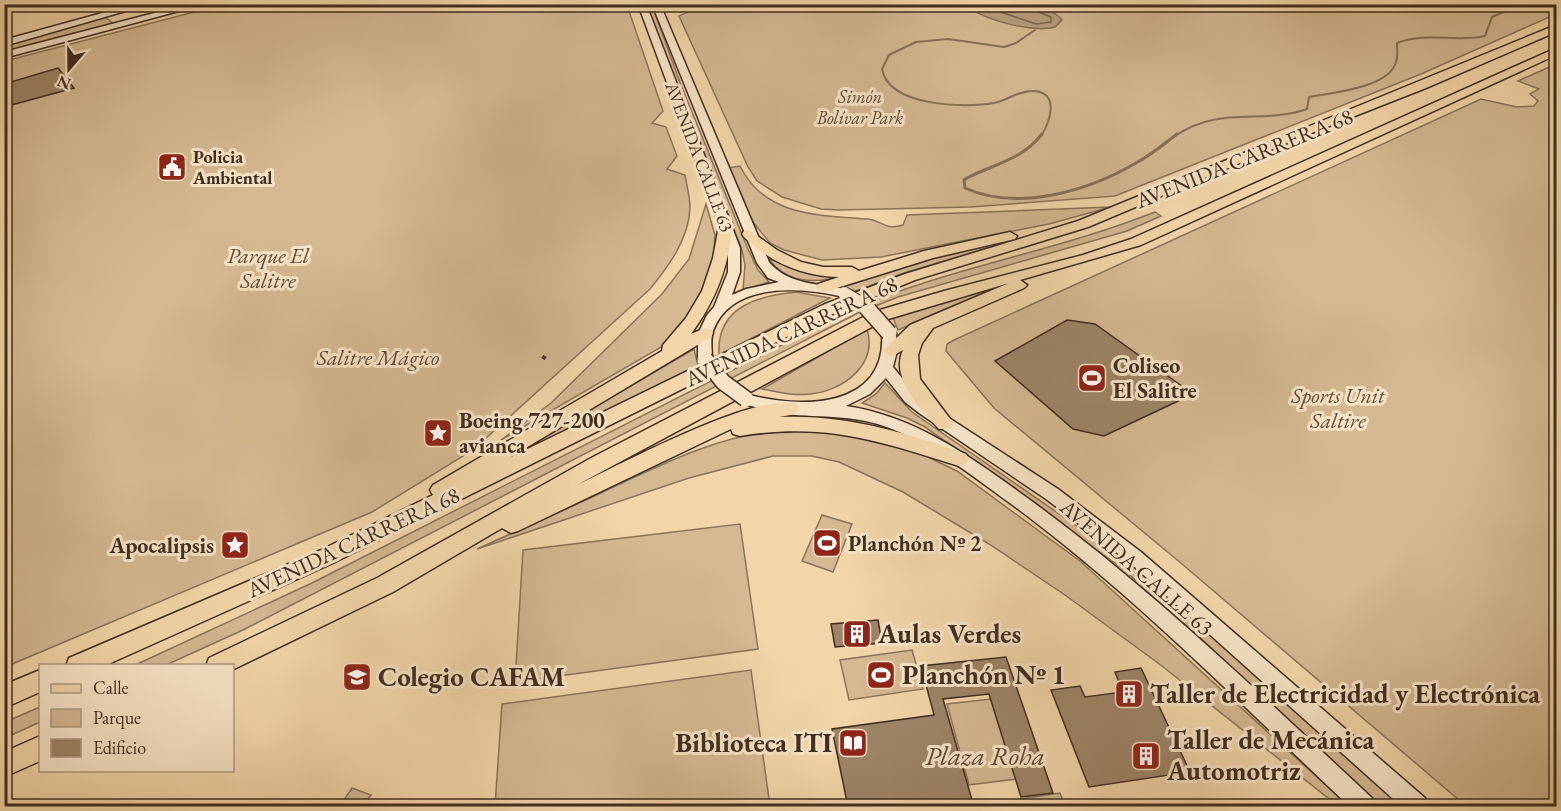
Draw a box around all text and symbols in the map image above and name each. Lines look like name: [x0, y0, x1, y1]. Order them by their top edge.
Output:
north arrow: [39, 39, 99, 99]
text: N: [54, 71, 74, 95]
street label: AVENIDA CALLE 63: [660, 78, 739, 235]
park label: Simón Bolívar Park: [816, 85, 903, 129]
street label: AVENIDA CARRERA 68: [1130, 102, 1357, 216]
place label: Policia Ambiental: [192, 145, 273, 189]
public building icon: Policia Ambiental: [156, 151, 188, 183]
park label: Parque El Salitre: [227, 241, 310, 295]
street label: AVENIDA CARRERA 68: [679, 269, 902, 394]
park label: Salitre Mágico: [316, 343, 439, 372]
place label: Coliseo El Salitre: [1113, 351, 1197, 405]
sports icon: Coliseo El Salitre: [1076, 362, 1108, 394]
park label: Sports Unit Saltire: [1290, 381, 1386, 435]
place label: Boeing 727-200 avianca: [459, 406, 605, 460]
place icon: Boeing 727-200 avianca: [422, 417, 454, 449]
street label: AVENIDA CARRERA 68: [241, 480, 464, 605]
street label: AVENIDA CALLE 63: [1053, 492, 1219, 642]
sports icon: Planchón Nº 2: [811, 527, 843, 559]
place icon: Apocalipsis: [219, 529, 251, 561]
place label: Planchón Nº 2: [848, 529, 982, 558]
place label: Apocalipsis: [108, 531, 214, 560]
place label: Aulas Verdes: [877, 616, 1021, 651]
building icon: Aulas Verdes: [841, 618, 873, 650]
place label: Planchón Nº 1: [902, 657, 1066, 692]
place label: Colegio CAFAM: [378, 659, 565, 694]
sports icon: Planchón Nº 1: [865, 659, 897, 691]
school or university icon: Colegio CAFAM: [341, 661, 373, 693]
legend: [39, 664, 234, 772]
text: Calle: [93, 676, 129, 699]
place label: Taller de Electricidad y Electrónica: [1150, 676, 1540, 711]
building icon: Taller de Electricidad y Electrónica: [1113, 678, 1145, 710]
text: Parque: [93, 706, 141, 729]
place label: Taller de Mecánica Automotriz: [1166, 722, 1375, 788]
place label: Biblioteca ITI: [675, 725, 832, 760]
library icon: Biblioteca ITI: [837, 727, 869, 759]
text: Edificio: [93, 736, 146, 759]
park label: Plaza Roha: [925, 738, 1045, 773]
building icon: Taller de Mecánica Automotriz: [1130, 740, 1162, 772]

